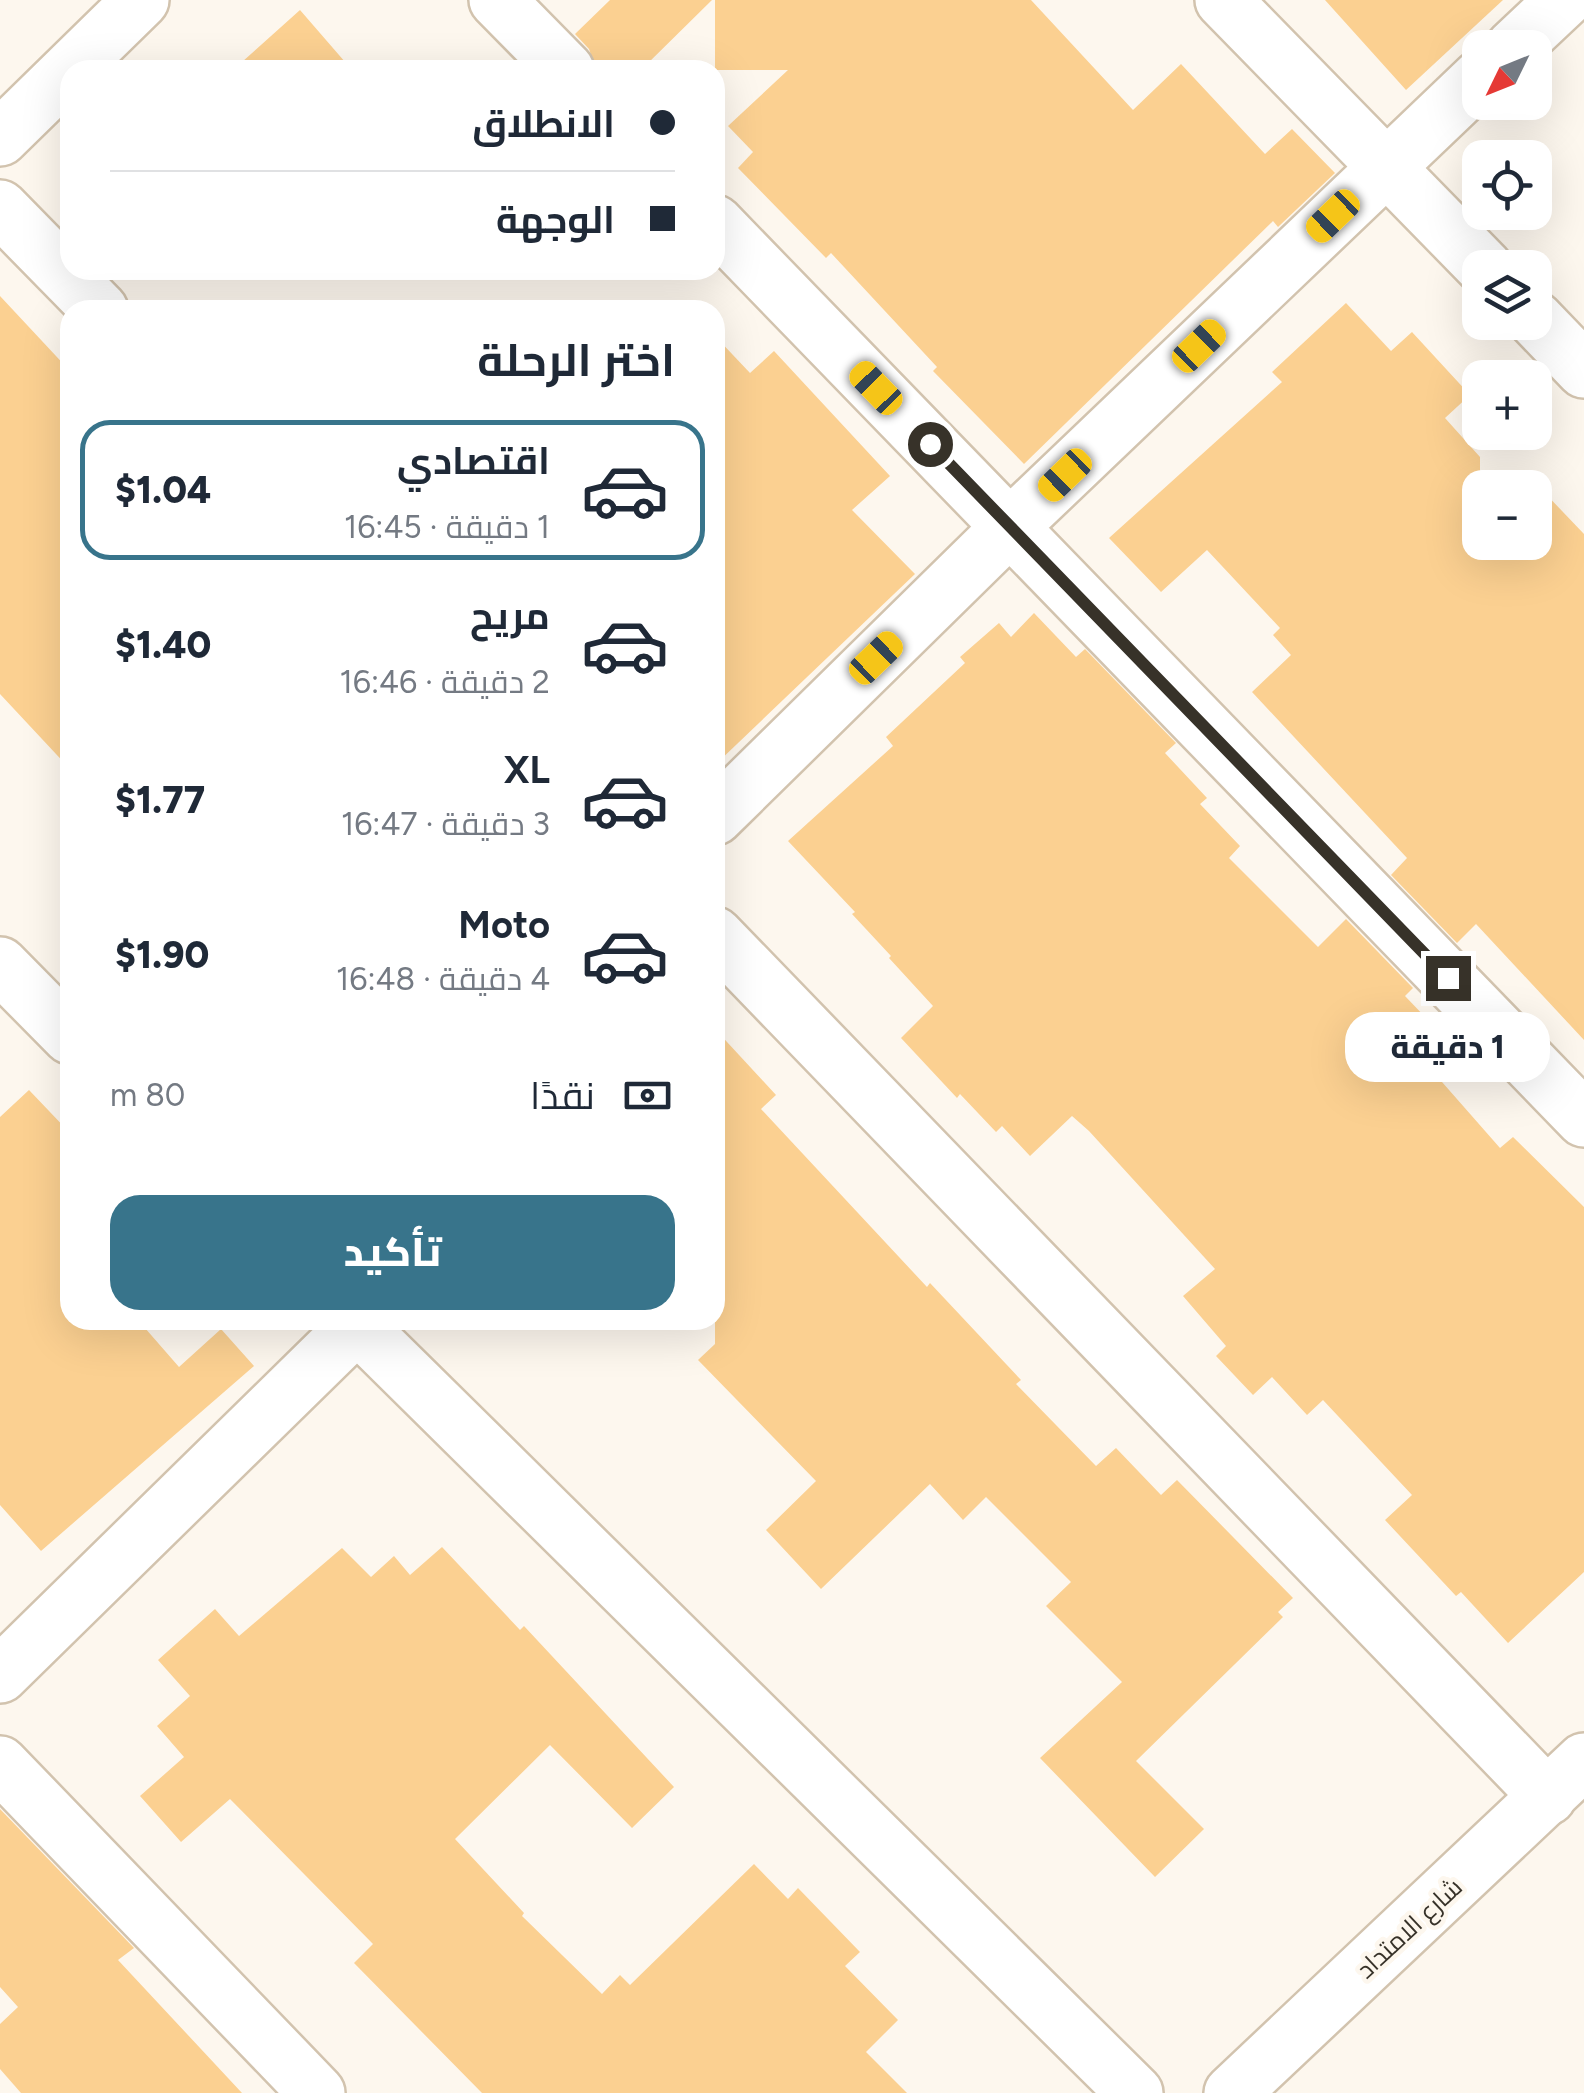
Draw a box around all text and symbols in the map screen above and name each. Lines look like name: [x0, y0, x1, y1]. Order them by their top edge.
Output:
north arrow: [1462, 30, 1552, 120]
map controls: [1462, 30, 1552, 560]
text: الانطلاق: [472, 101, 615, 147]
button: locate: [1462, 140, 1552, 230]
car: [1301, 184, 1365, 248]
text: الوجهة: [496, 197, 615, 243]
button: layers: [1462, 250, 1552, 340]
car: [1167, 314, 1231, 378]
text: اختر الرحلة: [477, 333, 675, 387]
car: [844, 356, 908, 420]
button: +: [1462, 360, 1552, 450]
route start: [908, 422, 953, 467]
text: اقتصادي: [397, 438, 550, 484]
car: [1033, 443, 1097, 507]
icon: car: [580, 445, 670, 535]
text: $1.04: [115, 467, 211, 513]
button: −: [1462, 470, 1552, 560]
text: 1 دقيقة · 16:45: [344, 508, 550, 546]
text: مريح: [470, 593, 550, 639]
icon: car: [580, 600, 670, 690]
text: $1.40: [115, 622, 211, 668]
car: [844, 626, 908, 690]
text: 2 دقيقة · 16:46: [340, 663, 550, 701]
text: XL: [504, 747, 550, 793]
icon: car: [580, 755, 670, 845]
text: $1.77: [115, 777, 205, 823]
text: 3 دقيقة · 16:47: [341, 805, 550, 843]
text: Moto: [458, 902, 550, 948]
icon: car: [580, 910, 670, 1000]
text: $1.90: [115, 932, 209, 978]
route end: [1426, 956, 1471, 1001]
text: 4 دقيقة · 16:48: [336, 960, 550, 998]
callout: 1 دقيقة: [1346, 1013, 1550, 1083]
text: 1 دقيقة: [1390, 1028, 1505, 1066]
icon: cash: [620, 1068, 675, 1123]
text: نقدًا: [530, 1073, 595, 1119]
text: 80 m: [110, 1076, 185, 1114]
button: تأكيد: [110, 1195, 675, 1310]
street label: شارع الامتداد: [1350, 1872, 1469, 1986]

